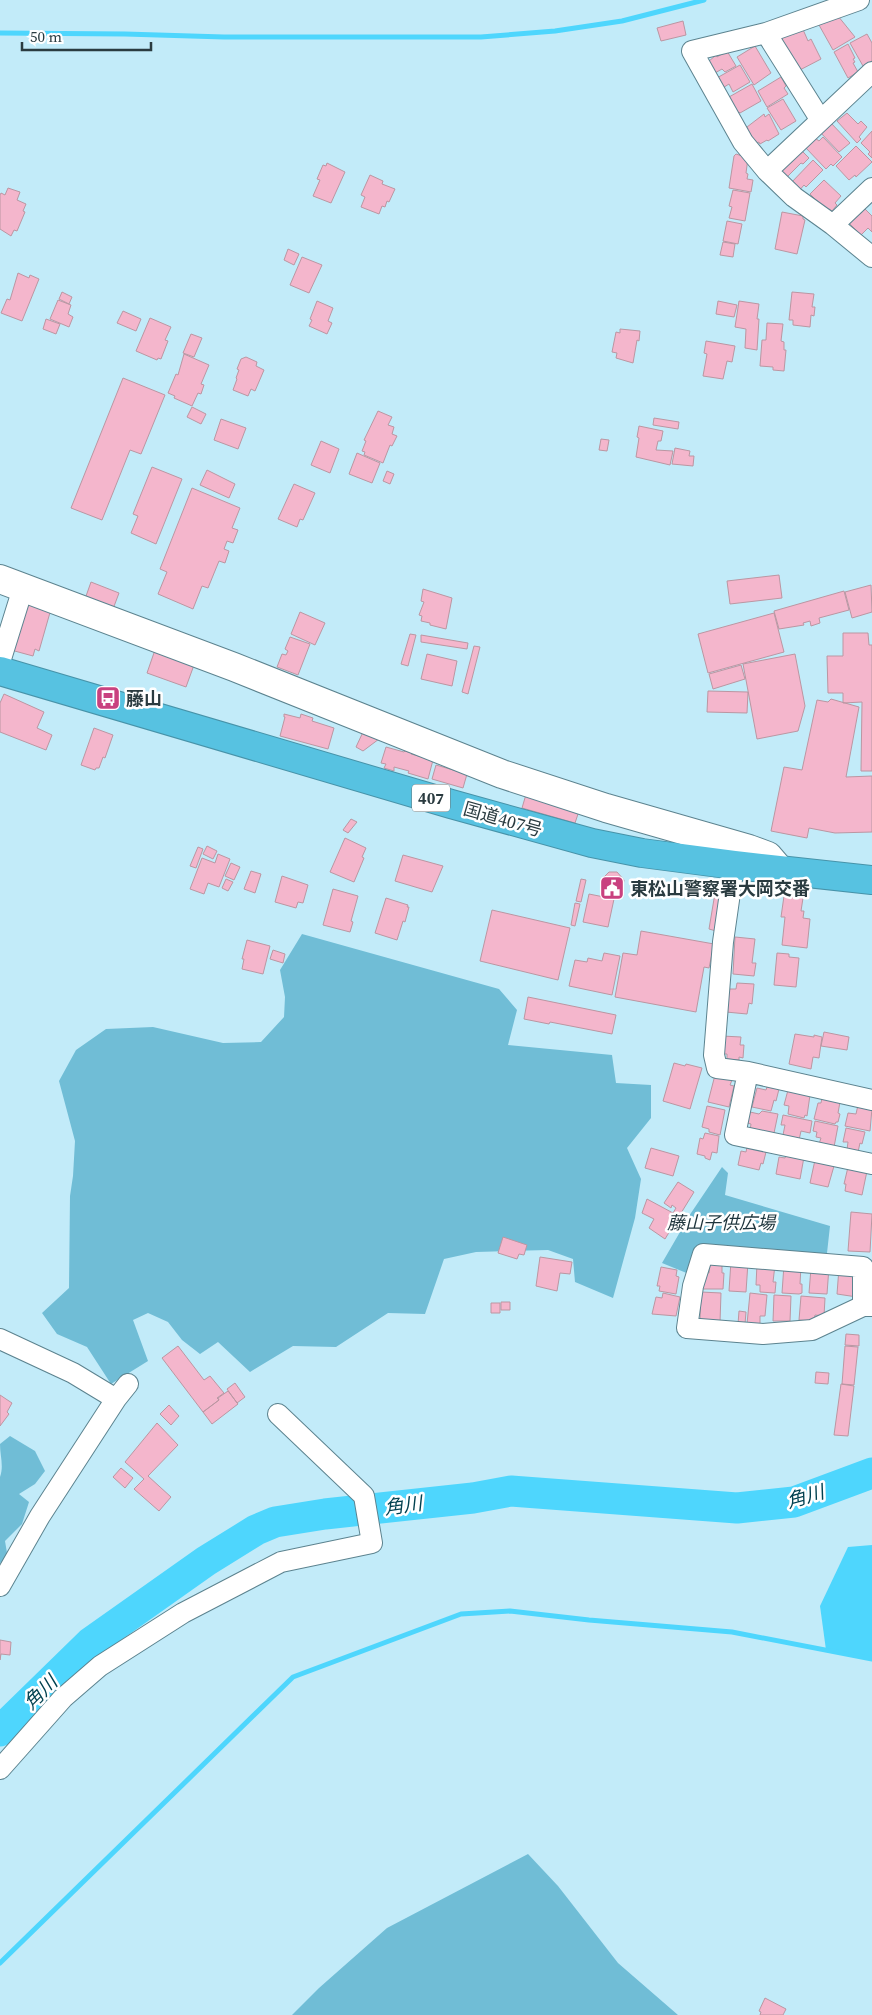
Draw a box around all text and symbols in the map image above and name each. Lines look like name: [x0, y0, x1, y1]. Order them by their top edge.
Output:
scale bar: [22, 20, 151, 52]
text: 50 m: [30, 26, 62, 47]
bus stop icon: 藤山: [95, 685, 121, 711]
place label: 藤山: [126, 686, 162, 711]
road number: 407: [412, 784, 450, 811]
street label: 国道407号: [461, 796, 545, 842]
public building icon: 東松山警察署大岡交番: [599, 875, 625, 901]
place label: 東松山警察署大岡交番: [630, 876, 810, 901]
park label: 藤山子供広場: [667, 1210, 777, 1235]
water label: 角川: [783, 1478, 829, 1514]
water label: 角川: [382, 1489, 426, 1521]
water label: 角川: [17, 1668, 64, 1715]

